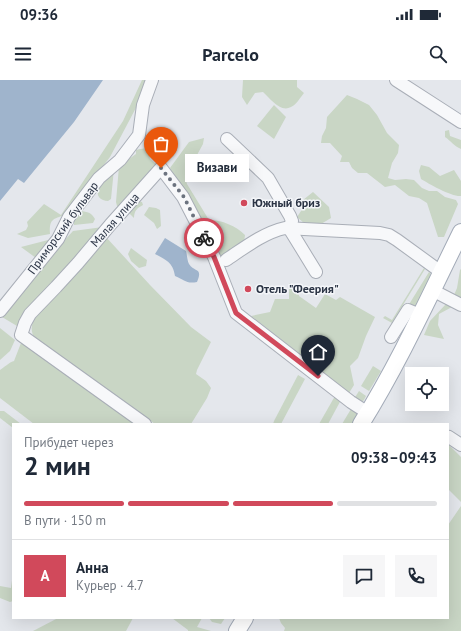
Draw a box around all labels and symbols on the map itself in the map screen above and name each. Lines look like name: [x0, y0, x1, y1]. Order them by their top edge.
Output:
pin: [144, 127, 178, 168]
callout: Визави: [185, 154, 249, 182]
street label: Приморский бульвар: [24, 178, 101, 277]
street label: Малая улица: [87, 189, 142, 250]
place label: Южный бриз: [252, 195, 320, 210]
marker: Южный бриз: [239, 198, 249, 208]
courier: [184, 218, 224, 258]
place label: Отель "Феерия": [256, 281, 339, 296]
marker: Отель "Феерия": [243, 284, 253, 294]
pin: [301, 335, 335, 376]

